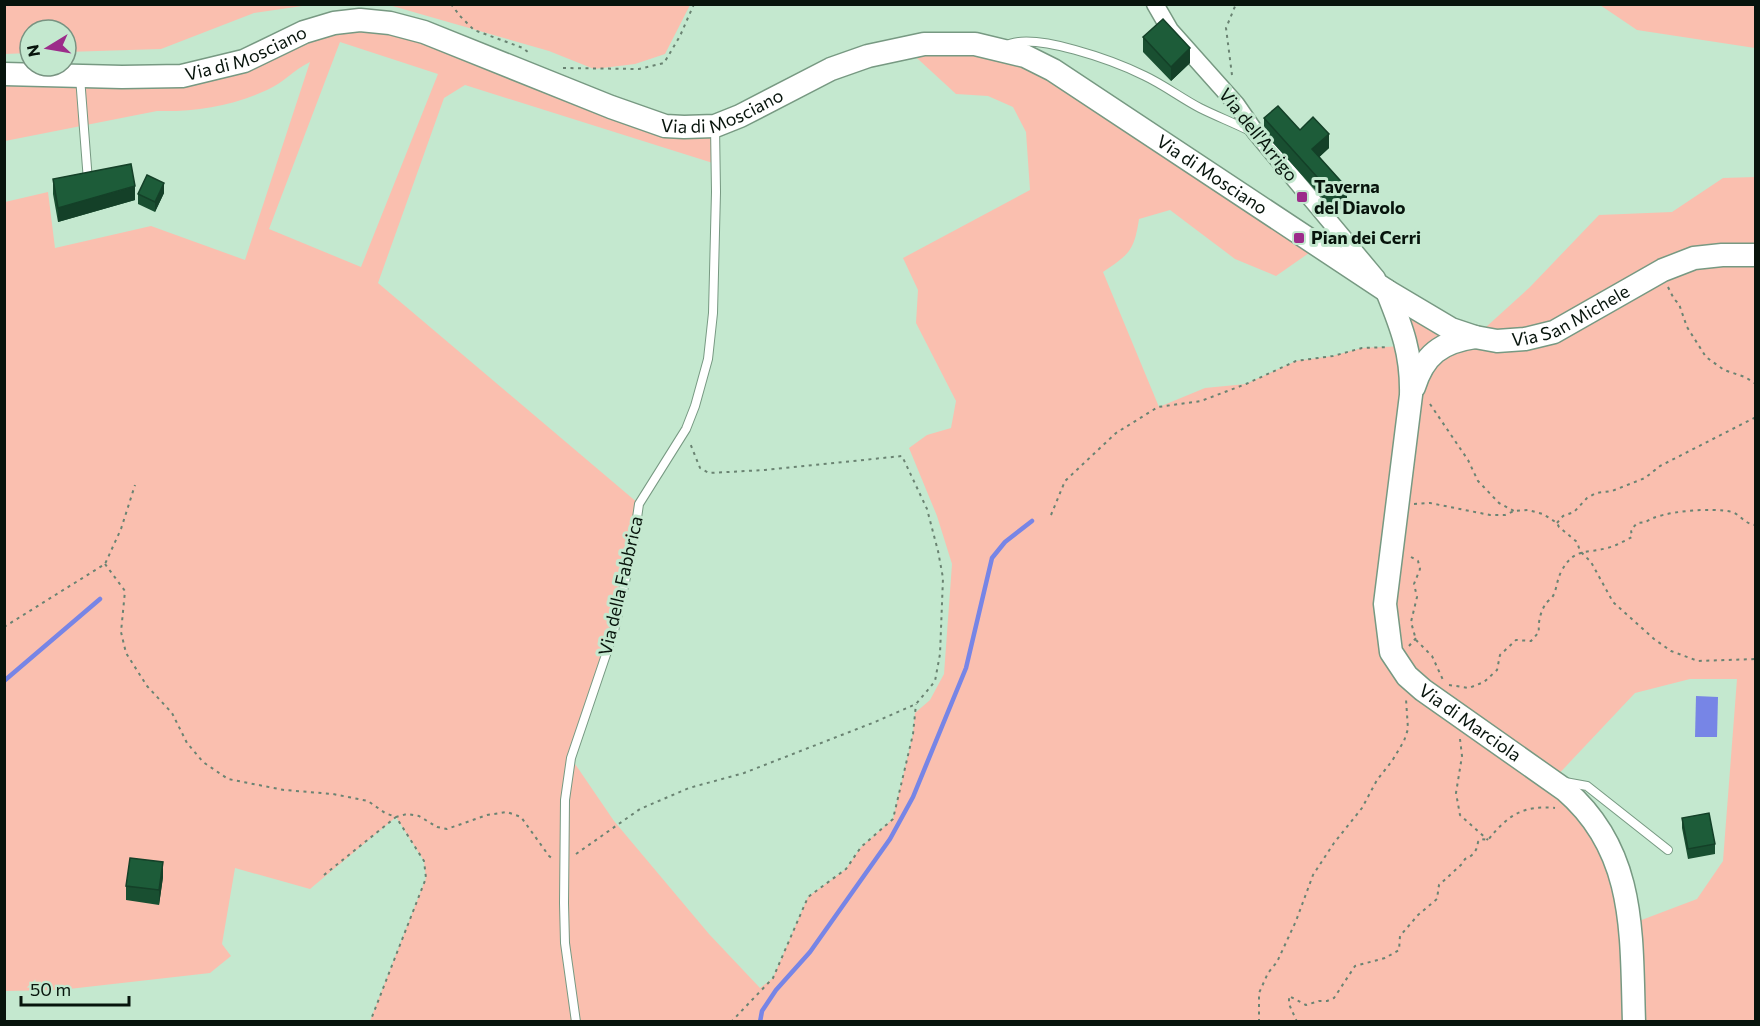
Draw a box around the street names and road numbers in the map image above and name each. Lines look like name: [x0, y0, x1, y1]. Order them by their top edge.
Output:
street label: Via di Mosciano: [183, 20, 310, 85]
street label: Via dell'Arrigo: [1215, 83, 1303, 185]
street label: Via di Mosciano: [660, 84, 787, 137]
street label: Via di Mosciano: [1153, 130, 1272, 219]
street label: Via San Michele: [1511, 280, 1633, 350]
street label: Via della Fabbrica: [593, 514, 647, 658]
street label: Via di Marciola: [1415, 679, 1526, 766]

